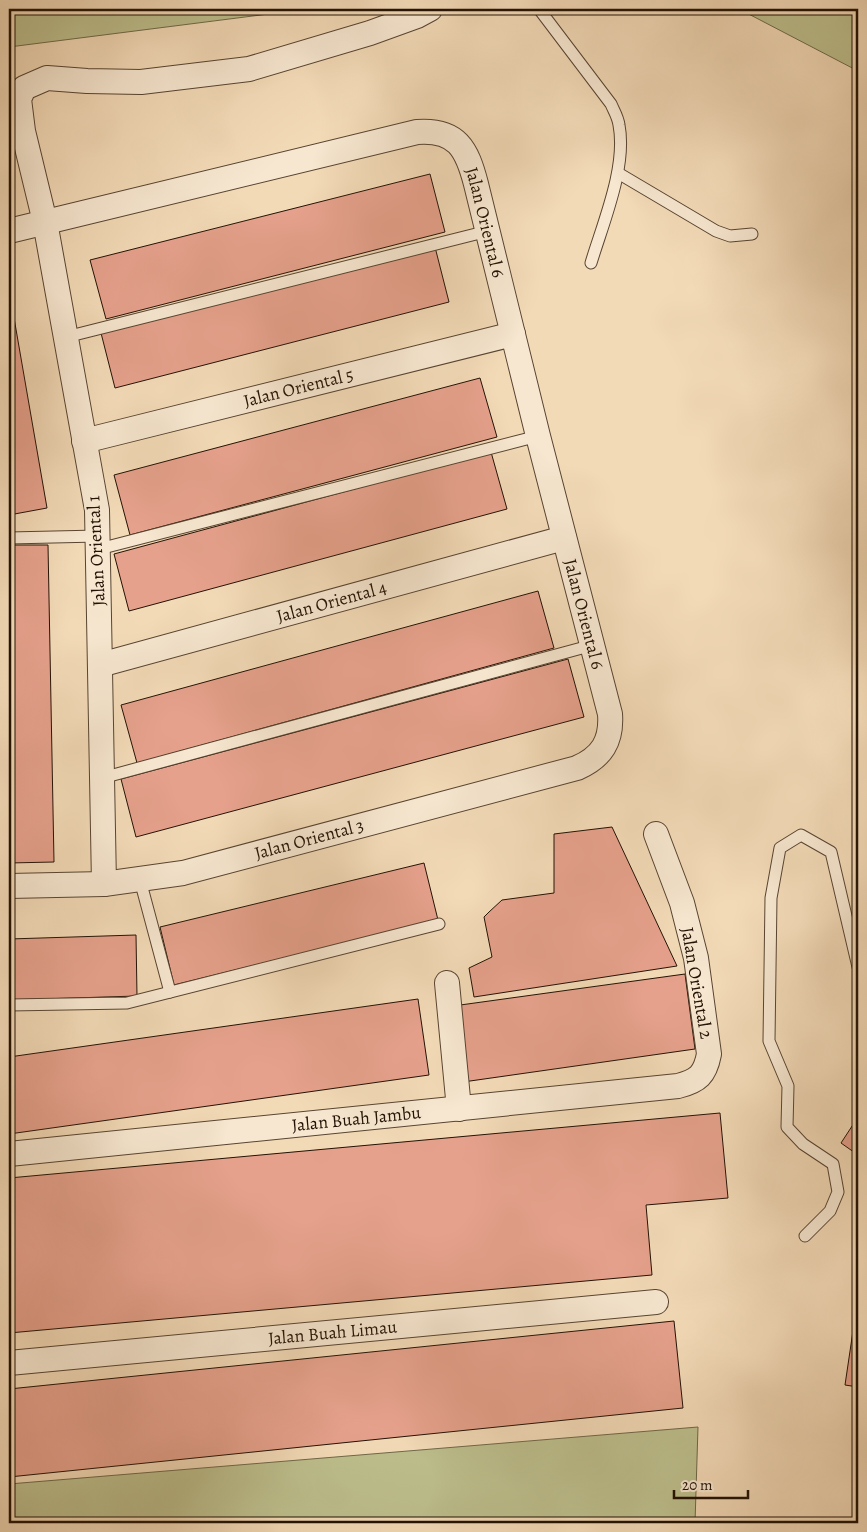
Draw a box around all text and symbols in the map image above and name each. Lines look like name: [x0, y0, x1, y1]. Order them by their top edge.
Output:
street label: Jalan Oriental 6: [460, 164, 511, 280]
street label: Jalan Oriental 5: [241, 362, 356, 413]
street label: Jalan Oriental 1: [81, 495, 111, 607]
street label: Jalan Oriental 6: [558, 556, 610, 672]
street label: Jalan Oriental 4: [274, 575, 389, 628]
street label: Jalan Oriental 3: [252, 813, 366, 865]
street label: Jalan Oriental 2: [675, 925, 719, 1041]
street label: Jalan Buah Jambu: [290, 1100, 422, 1137]
street label: Jalan Buah Limau: [267, 1314, 398, 1351]
scale bar: [674, 1467, 748, 1499]
text: 20 m: [682, 1475, 713, 1495]

